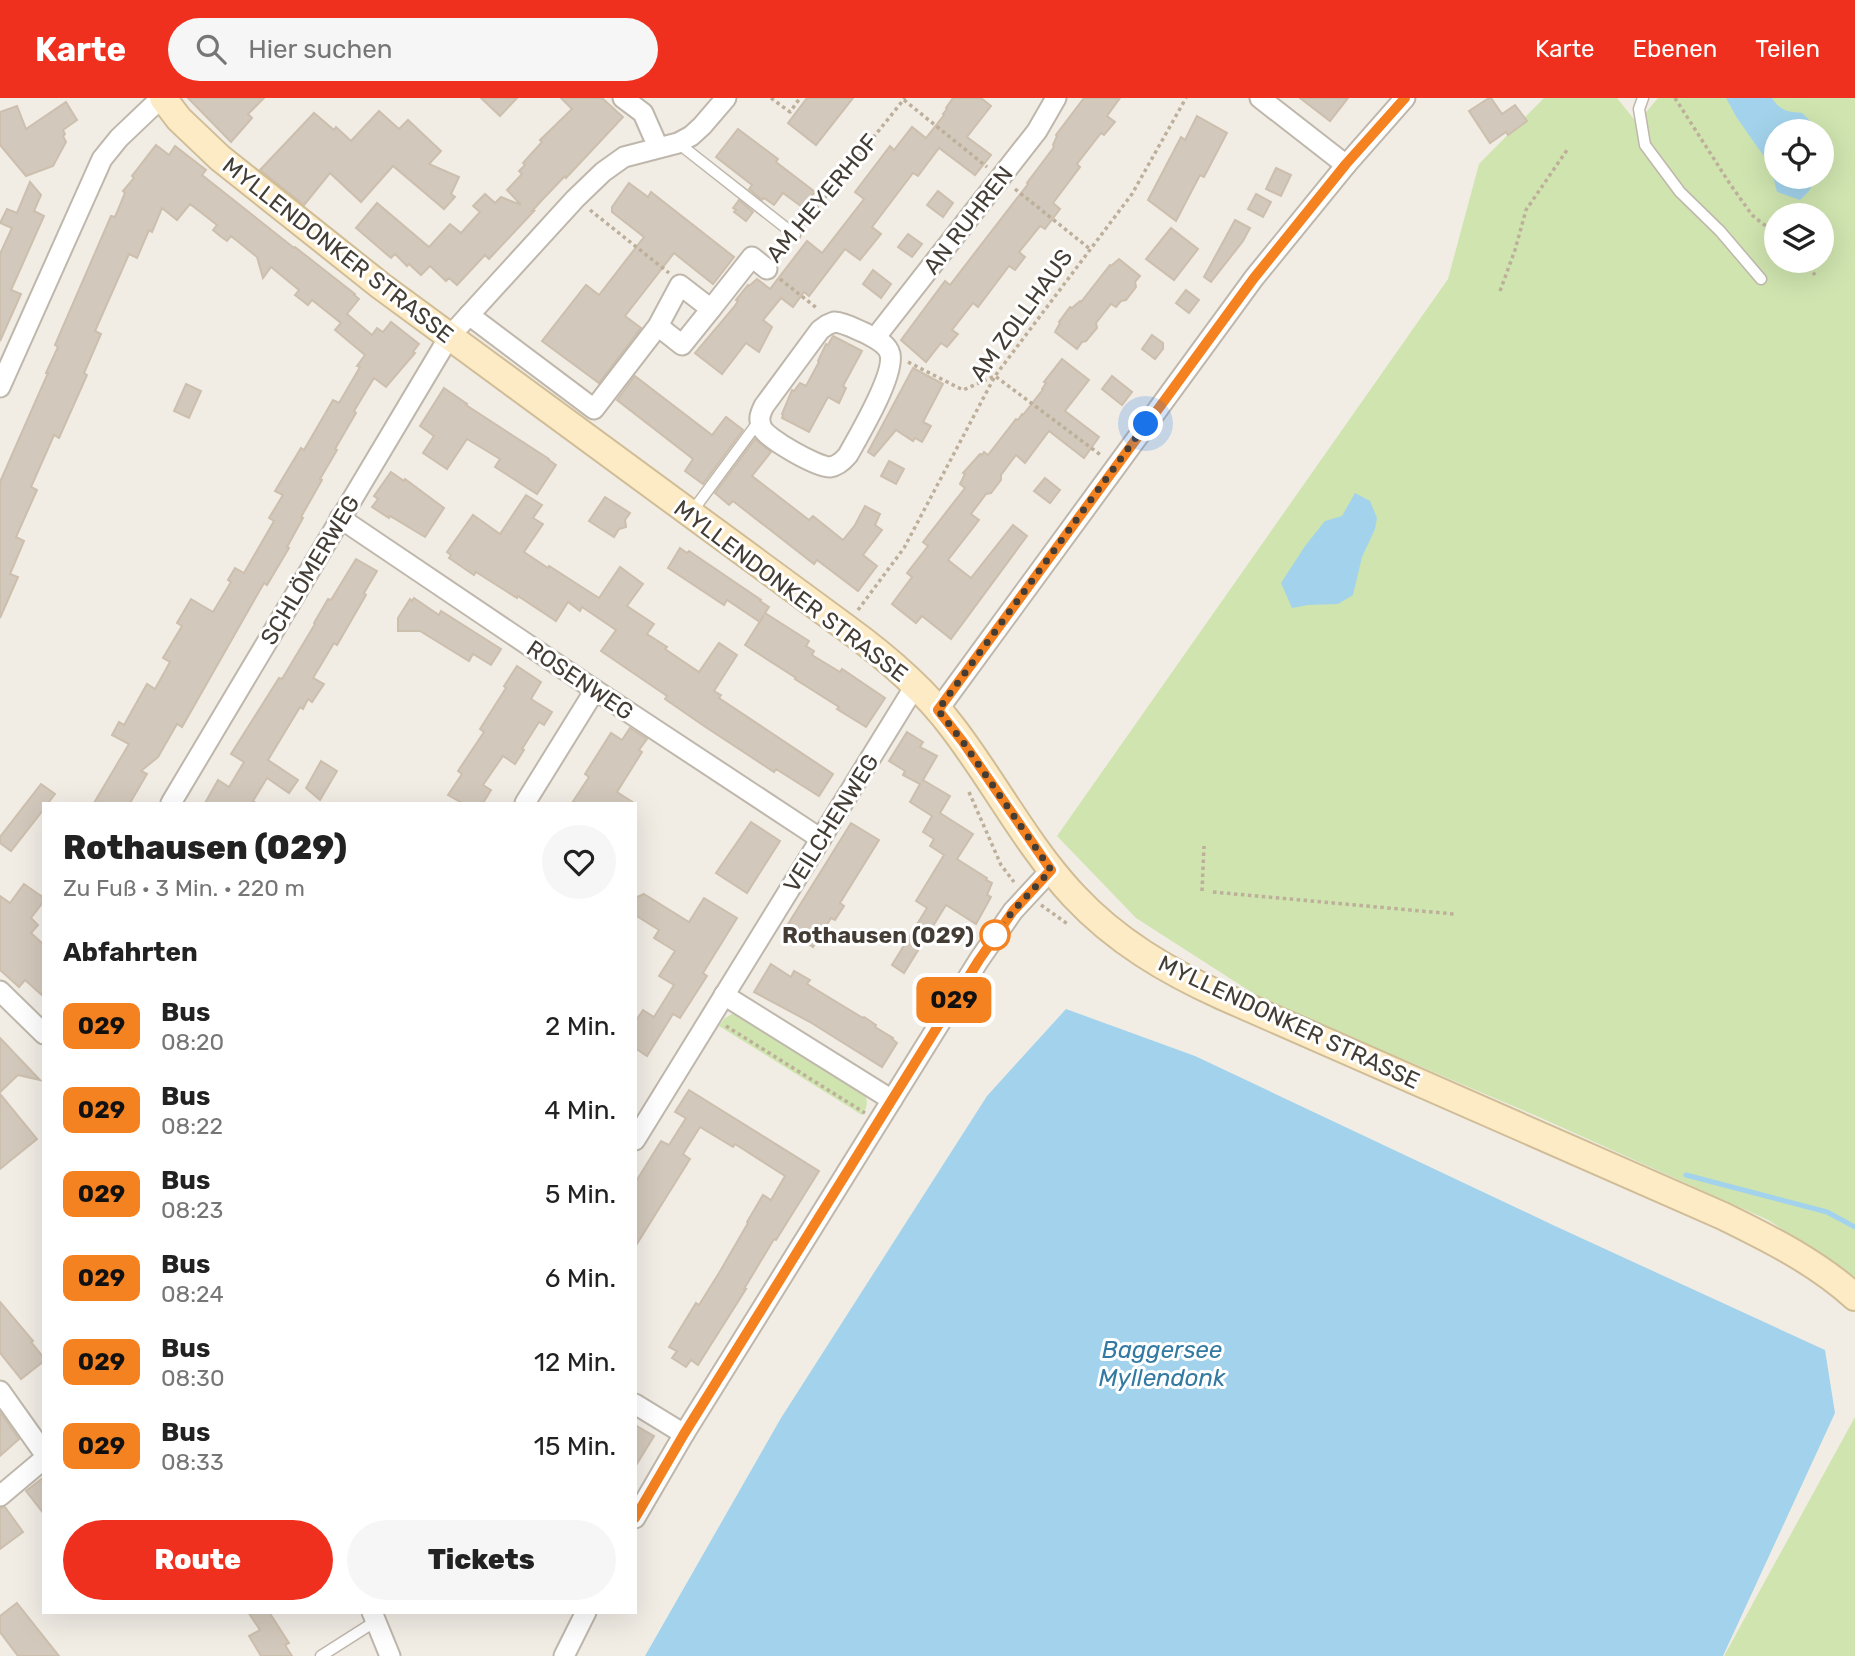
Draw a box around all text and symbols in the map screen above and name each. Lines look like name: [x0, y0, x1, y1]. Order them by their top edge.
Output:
search box: [168, 18, 658, 81]
text: Karte: [35, 30, 126, 69]
icon: search: [192, 30, 230, 68]
text: Hier suchen: [248, 34, 393, 65]
text: Karte: [1535, 35, 1595, 63]
text: Ebenen: [1633, 35, 1717, 63]
text: Teilen: [1755, 35, 1820, 63]
map controls: [1764, 119, 1834, 273]
button: locate: [1764, 119, 1834, 189]
street label: AM HEYERHOF: [760, 128, 884, 268]
street label: MYLLENDONKER STRASSE: [217, 151, 459, 349]
street label: AN RUHREN: [917, 160, 1019, 280]
button: layers: [1764, 203, 1834, 273]
street label: AM ZOLLHAUS: [964, 244, 1078, 386]
your location: [1128, 406, 1163, 441]
street label: SCHLÖMERWEG: [254, 490, 366, 650]
street label: MYLLENDONKER STRASSE: [669, 494, 913, 688]
street label: ROSENWEG: [521, 634, 639, 726]
street label: VEILCHENWEG: [777, 749, 885, 897]
button: heart: [542, 825, 616, 899]
text: Rothausen (029): [63, 828, 347, 867]
text: Zu Fuß · 3 Min. · 220 m: [63, 874, 305, 902]
marker: Rothausen (029): [980, 920, 1010, 950]
place label: Rothausen (029): [782, 921, 974, 949]
text: Abfahrten: [63, 937, 198, 968]
street label: MYLLENDONKER STRASSE: [1154, 949, 1424, 1095]
line badge: 029: [914, 977, 994, 1023]
text: 029: [930, 986, 978, 1014]
text: Bus: [161, 997, 210, 1028]
text: 2 Min.: [545, 1011, 616, 1042]
text: 029: [78, 1012, 125, 1040]
text: 08:20: [161, 1028, 224, 1056]
text: Bus: [161, 1081, 210, 1112]
text: 4 Min.: [544, 1095, 616, 1126]
text: 029: [78, 1096, 125, 1124]
text: 08:22: [161, 1112, 223, 1140]
text: Bus: [161, 1165, 210, 1196]
text: 5 Min.: [545, 1179, 616, 1210]
text: 029: [78, 1180, 125, 1208]
text: 08:23: [161, 1196, 223, 1224]
text: Bus: [161, 1249, 210, 1280]
text: 6 Min.: [545, 1263, 616, 1294]
text: 029: [78, 1264, 125, 1292]
text: 08:24: [161, 1280, 224, 1308]
text: Bus: [161, 1333, 210, 1364]
water label: Baggersee Myllendonk: [1098, 1336, 1226, 1392]
text: 12 Min.: [534, 1347, 616, 1378]
text: 029: [78, 1348, 125, 1376]
text: 08:30: [161, 1364, 225, 1392]
text: Bus: [161, 1417, 210, 1448]
text: 15 Min.: [534, 1431, 616, 1462]
text: 029: [78, 1432, 125, 1460]
text: 08:33: [161, 1448, 224, 1476]
button: Route: [63, 1520, 333, 1600]
button: Tickets: [347, 1520, 616, 1600]

